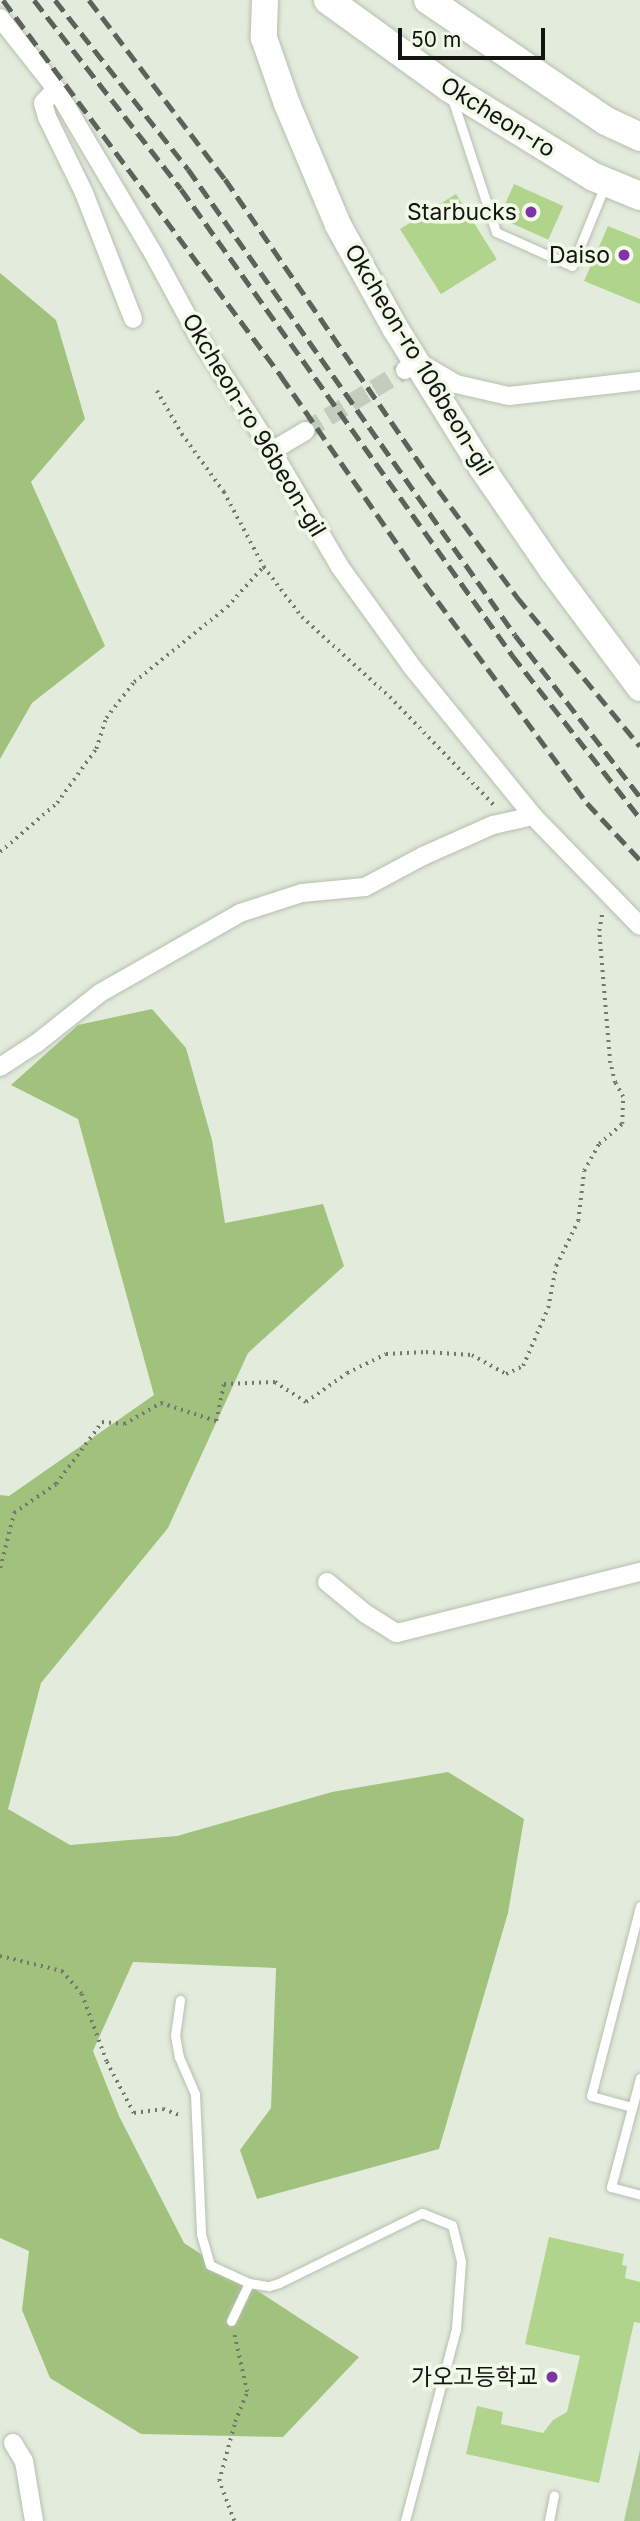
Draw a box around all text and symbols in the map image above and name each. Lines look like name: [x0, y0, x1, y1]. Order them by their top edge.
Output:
scale bar: [402, 14, 549, 58]
text: 50 m: [411, 27, 461, 52]
street label: Okcheon-ro: [436, 71, 560, 163]
place label: Starbucks: [407, 198, 517, 226]
marker: Starbucks: [523, 204, 539, 220]
street label: Okcheon-ro 106beon-gil: [339, 239, 499, 481]
place label: Daiso: [549, 241, 610, 269]
marker: Daiso: [616, 247, 632, 263]
street label: Okcheon-ro 96beon-gil: [176, 308, 332, 542]
place label: 가오고등학교: [411, 2363, 538, 2391]
marker: 가오고등학교: [544, 2369, 560, 2385]

